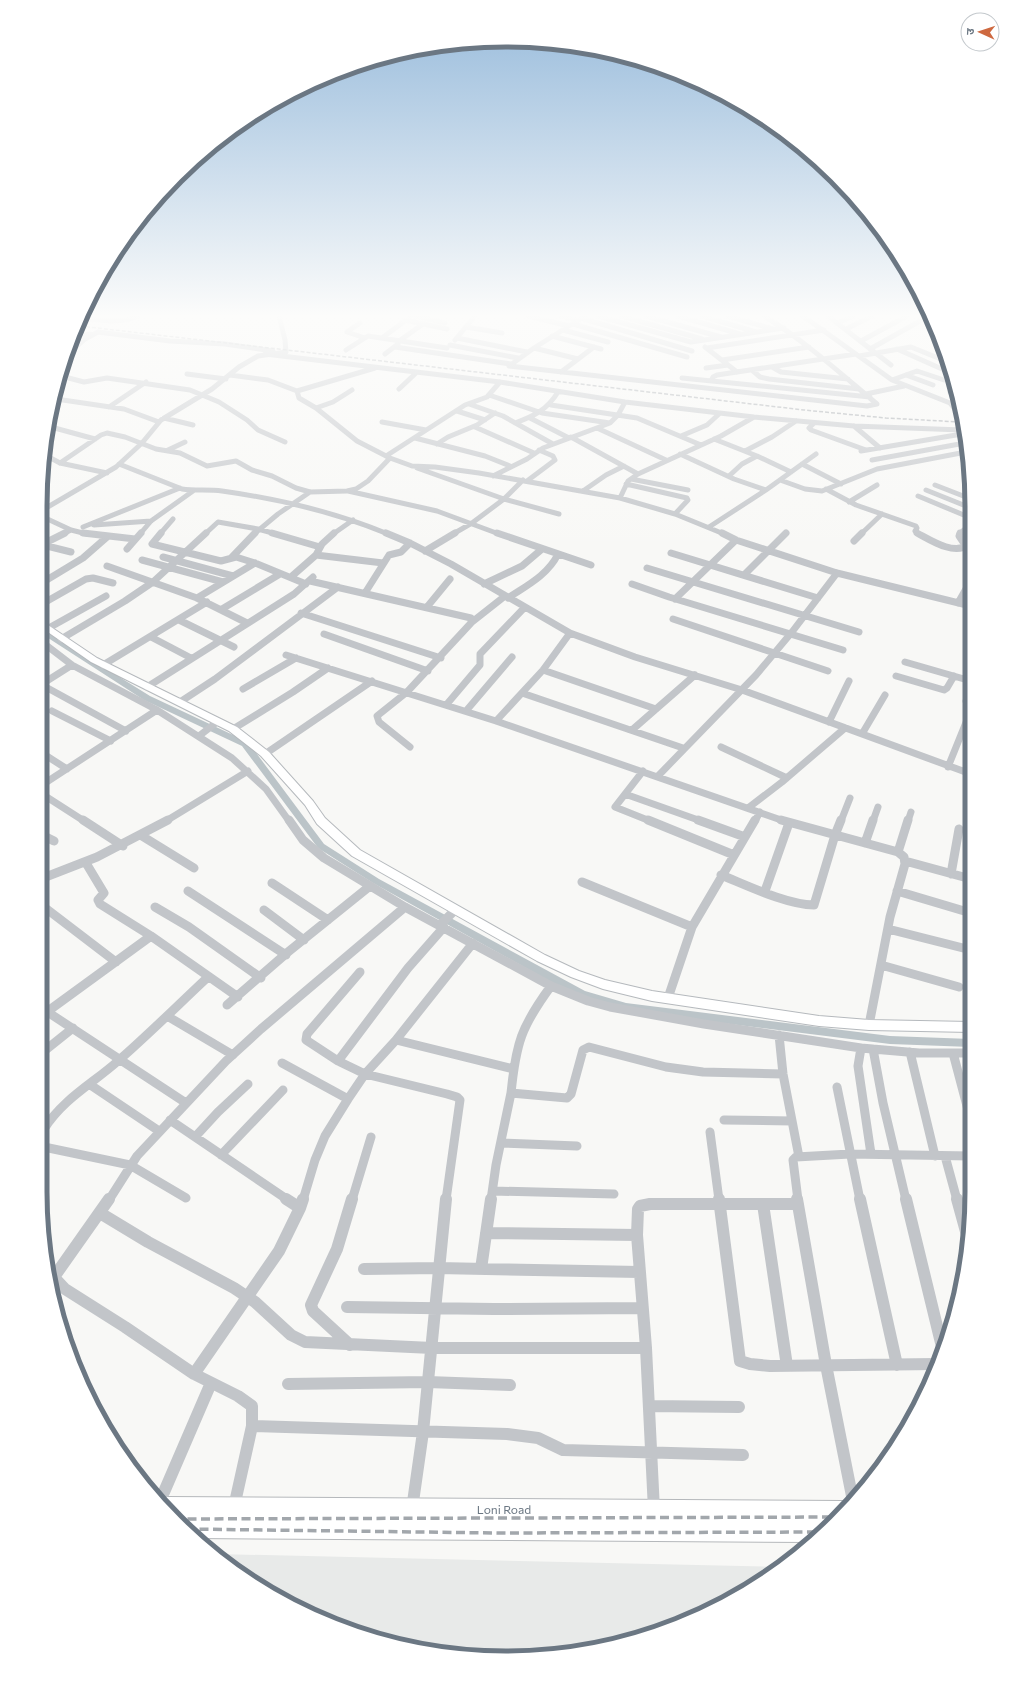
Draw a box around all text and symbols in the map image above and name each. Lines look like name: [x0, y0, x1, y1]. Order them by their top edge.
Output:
north arrow: [960, 12, 1000, 52]
text: उ: [963, 27, 976, 35]
street label: Loni Road: [477, 1502, 531, 1516]

